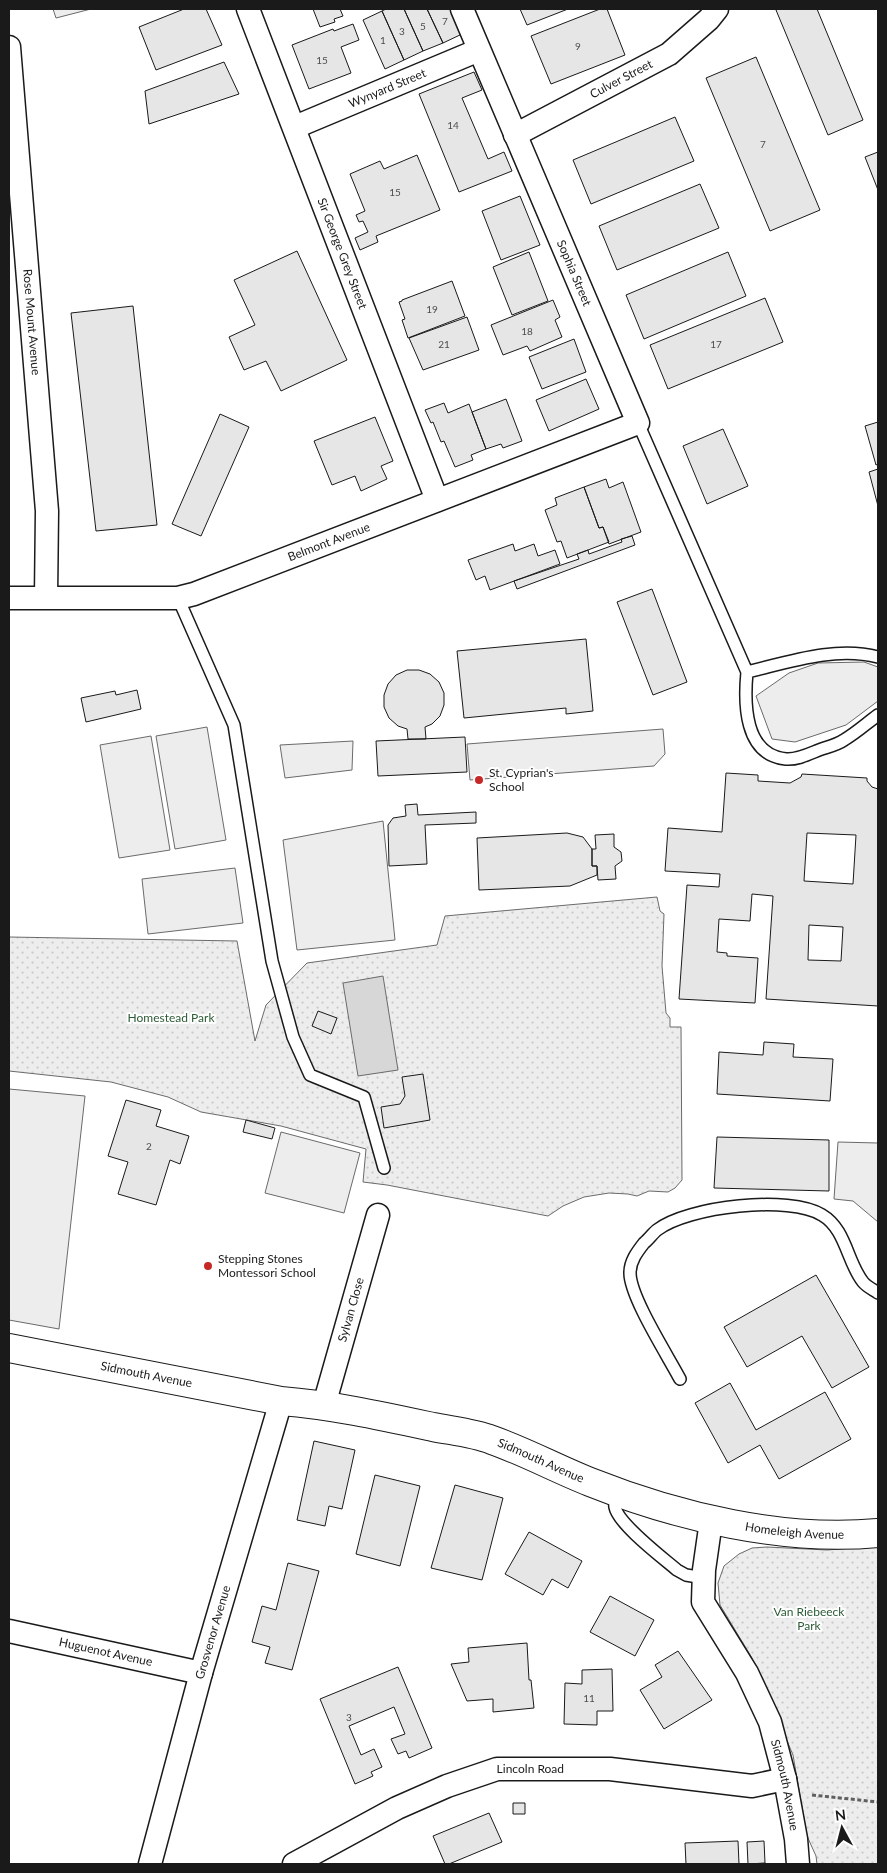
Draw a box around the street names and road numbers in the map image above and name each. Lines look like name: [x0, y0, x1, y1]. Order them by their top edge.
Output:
street label: Culver Street: [587, 56, 655, 101]
street label: Wynyard Street: [346, 65, 429, 111]
street label: Sir George Grey Street: [314, 196, 371, 312]
street label: Sophia Street: [554, 238, 595, 309]
street label: Rose Mount Avenue: [20, 268, 44, 376]
street label: Belmont Avenue: [285, 519, 372, 564]
street label: Sylvan Close: [334, 1276, 367, 1344]
street label: Sidmouth Avenue: [99, 1358, 194, 1391]
street label: Sidmouth Avenue: [496, 1435, 586, 1486]
street label: Homeleigh Avenue: [744, 1519, 844, 1542]
street label: Grosvenor Avenue: [192, 1584, 233, 1681]
street label: Huguenot Avenue: [58, 1634, 154, 1669]
street label: Sidmouth Avenue: [768, 1738, 802, 1832]
street label: Lincoln Road: [497, 1761, 564, 1776]

